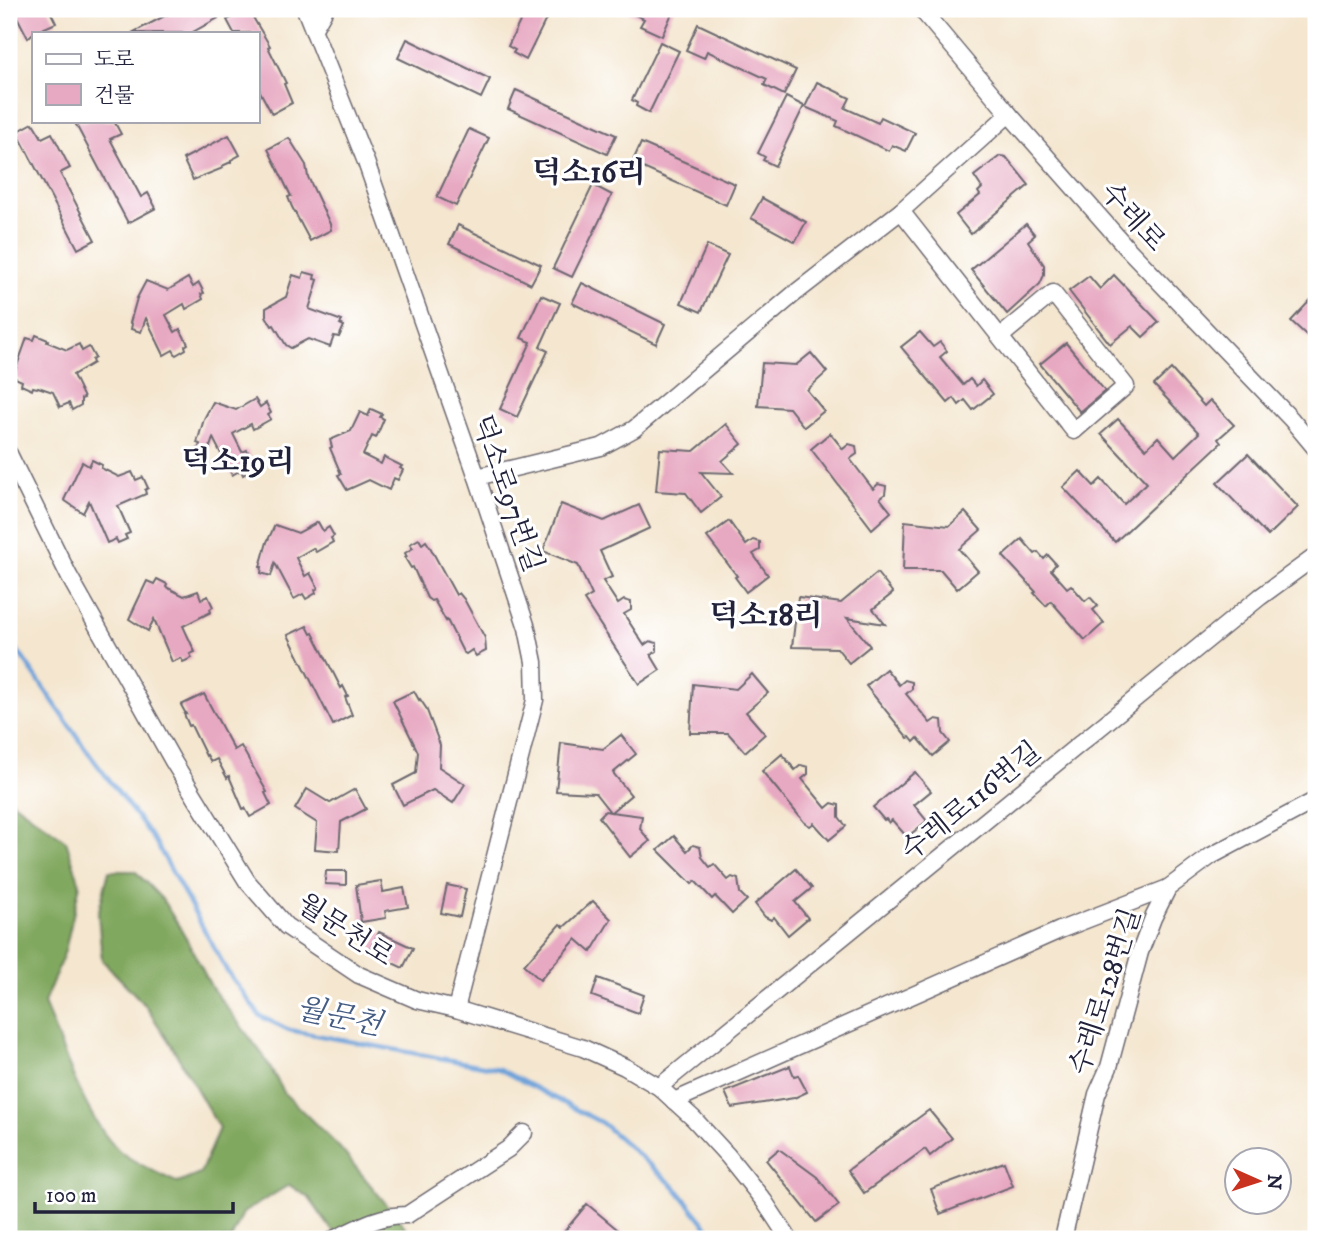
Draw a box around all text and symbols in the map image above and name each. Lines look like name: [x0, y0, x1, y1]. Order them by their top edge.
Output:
legend: [32, 32, 259, 122]
text: 도로: [94, 47, 135, 73]
text: 건물: [94, 83, 135, 109]
district label: 덕소16리: [532, 155, 646, 192]
street label: 수레로: [1093, 175, 1173, 259]
street label: 덕소로97번길: [464, 410, 551, 577]
district label: 덕소19리: [182, 444, 294, 481]
district label: 덕소18리: [710, 598, 822, 635]
street label: 수레로116번길: [894, 734, 1048, 868]
street label: 월문천로: [290, 886, 400, 974]
street label: 수레로128번길: [1062, 904, 1149, 1079]
water label: 월문천: [292, 990, 387, 1045]
north arrow: [1224, 1146, 1294, 1216]
scale bar: [35, 1171, 233, 1215]
text: N: [1262, 1173, 1285, 1191]
text: 100 m: [46, 1183, 97, 1209]

